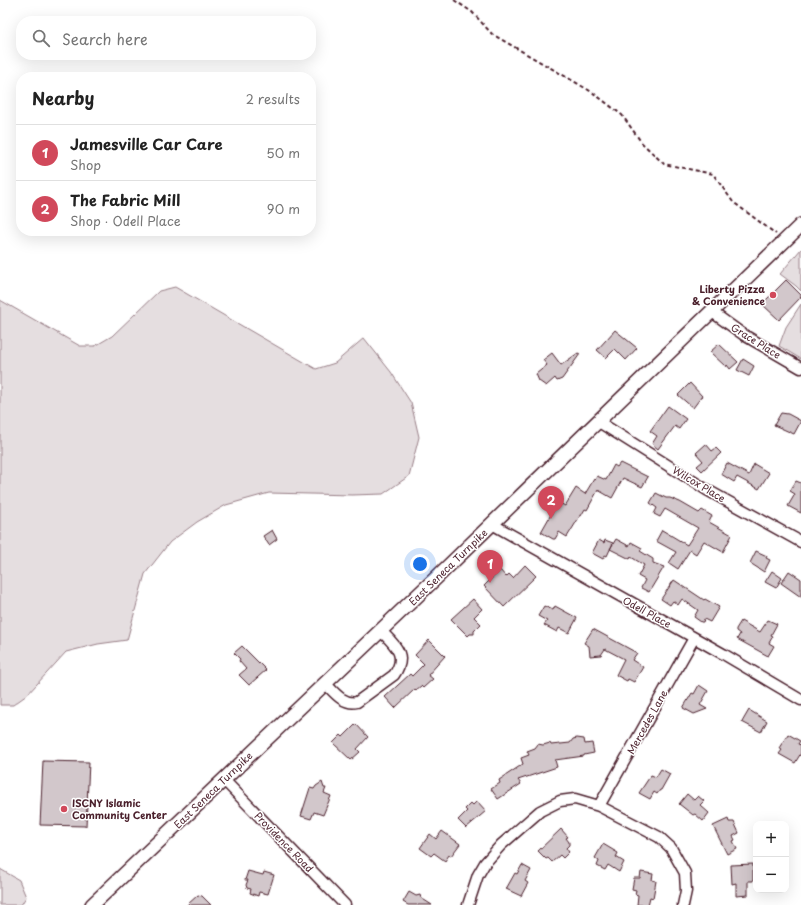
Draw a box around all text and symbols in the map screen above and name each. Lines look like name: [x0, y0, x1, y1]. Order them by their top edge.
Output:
search box: [16, 16, 316, 60]
icon: search: [30, 27, 52, 49]
text: Search here: [62, 27, 148, 50]
text: Nearby: [32, 85, 94, 111]
text: 2 results: [246, 89, 300, 108]
text: Jamesville Car Care: [70, 132, 223, 155]
text: 1: [42, 143, 48, 162]
text: 50 m: [266, 143, 300, 162]
text: Shop: [70, 155, 101, 174]
text: The Fabric Mill: [70, 188, 180, 211]
text: 2: [40, 199, 50, 218]
text: 90 m: [267, 199, 300, 218]
text: Shop · Odell Place: [70, 211, 181, 230]
place label: Liberty Pizza & Convenience: [692, 281, 766, 308]
marker: Liberty Pizza & Convenience: [768, 290, 778, 300]
street label: Grace Place: [728, 319, 784, 362]
street label: Wilcox Place: [670, 462, 728, 505]
pin: 2: [538, 486, 564, 519]
street label: East Seneca Turnpike: [405, 525, 490, 608]
pin: 1: [477, 550, 503, 583]
your location: [410, 554, 430, 574]
street label: Odell Place: [620, 592, 674, 631]
street label: Mercedes Lane: [623, 686, 671, 757]
street label: East Seneca Turnpike: [170, 748, 255, 831]
place label: ISCNY Islamic Community Center: [72, 795, 168, 823]
marker: ISCNY Islamic Community Center: [59, 804, 69, 814]
street label: Providence Road: [252, 808, 317, 875]
map controls: [753, 821, 789, 893]
button: +: [753, 821, 789, 857]
button: −: [753, 857, 789, 893]

